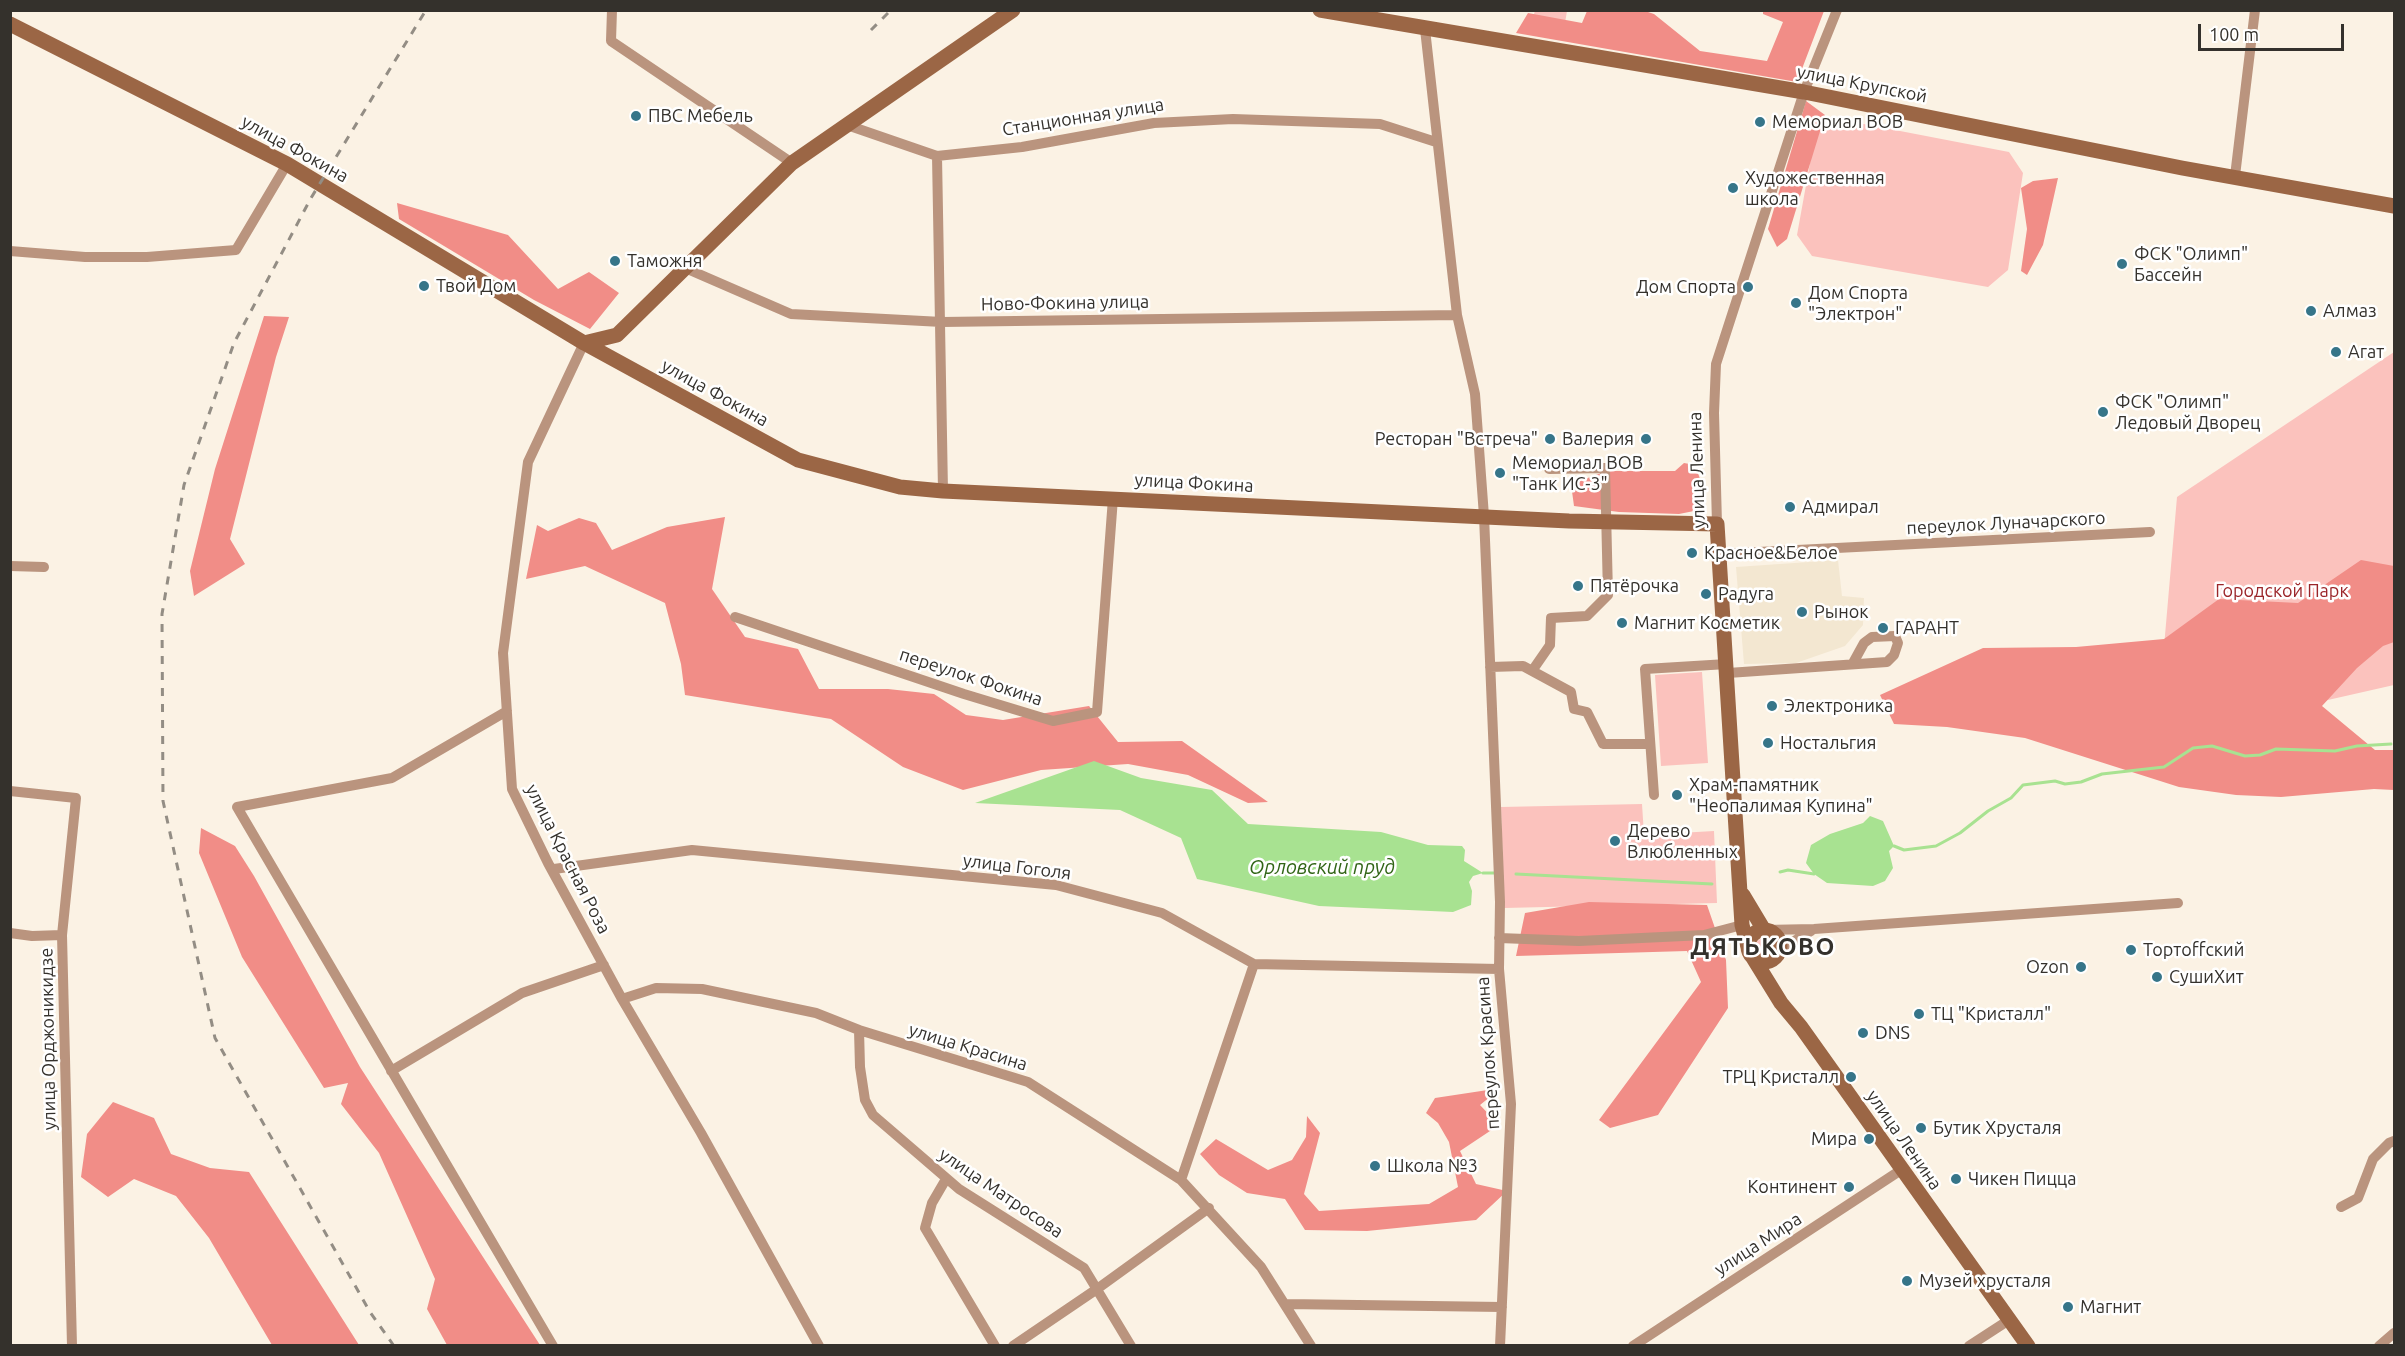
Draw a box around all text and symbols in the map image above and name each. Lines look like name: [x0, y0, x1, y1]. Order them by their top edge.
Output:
scale bar: [2201, 12, 2346, 50]
text: 100 m: [2209, 24, 2259, 44]
street label: улица Крупской: [1795, 61, 1929, 107]
street label: Станционная улица: [1001, 94, 1165, 140]
place label: ПВС Мебель: [648, 105, 753, 127]
marker: ПВС Мебель: [629, 109, 643, 123]
street label: улица Фокина: [238, 111, 352, 187]
place label: Мемориал ВОВ: [1772, 111, 1903, 133]
marker: Мемориал ВОВ: [1753, 115, 1767, 129]
place label: Художественная школа: [1745, 167, 1885, 210]
marker: Художественная школа: [1726, 181, 1740, 195]
place label: ФСК "Олимп" Бассейн: [2134, 243, 2248, 286]
place label: Таможня: [627, 250, 702, 272]
marker: Таможня: [608, 254, 622, 268]
marker: ФСК "Олимп" Бассейн: [2115, 257, 2129, 271]
place label: Твой Дом: [436, 275, 516, 297]
place label: Дом Спорта: [1636, 276, 1736, 298]
marker: Твой Дом: [417, 279, 431, 293]
marker: Дом Спорта: [1741, 280, 1755, 294]
place label: Дом Спорта "Электрон": [1808, 282, 1908, 324]
street label: Ново-Фокина улица: [981, 291, 1149, 315]
marker: Дом Спорта "Электрон": [1789, 296, 1803, 310]
place label: Алмаз: [2323, 300, 2377, 322]
marker: Алмаз: [2304, 304, 2318, 318]
place label: Агат: [2348, 341, 2384, 363]
marker: Агат: [2329, 345, 2343, 359]
street label: улица Фокина: [658, 355, 772, 431]
place label: ФСК "Олимп" Ледовый Дворец: [2115, 391, 2261, 434]
marker: ФСК "Олимп" Ледовый Дворец: [2096, 405, 2110, 419]
street label: улица Ленина: [1684, 411, 1710, 529]
place label: Ресторан "Встреча": [1375, 428, 1538, 450]
place label: Валерия: [1562, 428, 1634, 450]
marker: Ресторан "Встреча": [1543, 432, 1557, 446]
marker: Валерия: [1639, 432, 1653, 446]
place label: Мемориал ВОВ "Танк ИС-3": [1512, 452, 1643, 494]
marker: Мемориал ВОВ "Танк ИС-3": [1493, 466, 1507, 480]
street label: улица Фокина: [1134, 469, 1254, 497]
place label: Адмирал: [1802, 496, 1879, 518]
marker: Адмирал: [1783, 500, 1797, 514]
street label: переулок Луначарского: [1906, 507, 2106, 539]
place label: Красное&Белое: [1704, 542, 1838, 564]
marker: Красное&Белое: [1685, 546, 1699, 560]
place label: Пятёрочка: [1590, 575, 1679, 597]
marker: Пятёрочка: [1571, 579, 1585, 593]
park label: Городской Парк: [2215, 580, 2349, 602]
place label: Радуга: [1718, 583, 1774, 605]
marker: Радуга: [1699, 587, 1713, 601]
place label: Рынок: [1814, 601, 1868, 623]
marker: Рынок: [1795, 605, 1809, 619]
place label: Магнит Косметик: [1634, 612, 1780, 634]
marker: Магнит Косметик: [1615, 616, 1629, 630]
place label: ГАРАНТ: [1895, 617, 1959, 639]
marker: ГАРАНТ: [1876, 621, 1890, 635]
street label: переулок Фокина: [897, 644, 1045, 710]
place label: Электроника: [1784, 695, 1893, 717]
marker: Электроника: [1765, 699, 1779, 713]
place label: Ностальгия: [1780, 732, 1876, 754]
marker: Ностальгия: [1761, 736, 1775, 750]
place label: Храм-памятник "Неопалимая Купина": [1689, 774, 1873, 816]
street label: улица Красная Роза: [521, 781, 615, 937]
marker: Храм-памятник "Неопалимая Купина": [1670, 788, 1684, 802]
place label: Дерево Влюбленных: [1627, 820, 1738, 862]
marker: Дерево Влюбленных: [1608, 834, 1622, 848]
street label: улица Гоголя: [962, 850, 1072, 884]
water label: Орловский пруд: [1249, 855, 1395, 879]
district label: ДЯТЬКОВО: [1690, 933, 1836, 961]
place label: Тортоffский: [2143, 939, 2244, 961]
marker: Тортоffский: [2124, 943, 2138, 957]
street label: улица Орджоникидзе: [36, 948, 60, 1130]
place label: Ozon: [2026, 956, 2069, 978]
marker: Ozon: [2074, 960, 2088, 974]
place label: СушиХит: [2169, 966, 2244, 988]
marker: СушиХит: [2150, 970, 2164, 984]
street label: переулок Красина: [1472, 976, 1504, 1130]
place label: ТЦ "Кристалл": [1931, 1003, 2051, 1025]
marker: ТЦ "Кристалл": [1912, 1007, 1926, 1021]
street label: улица Красина: [906, 1019, 1030, 1075]
place label: DNS: [1875, 1022, 1910, 1044]
marker: DNS: [1856, 1026, 1870, 1040]
place label: ТРЦ Кристалл: [1722, 1066, 1839, 1088]
marker: ТРЦ Кристалл: [1844, 1070, 1858, 1084]
street label: улица Ленина: [1862, 1086, 1946, 1194]
place label: Бутик Хрусталя: [1933, 1117, 2062, 1139]
marker: Бутик Хрусталя: [1914, 1121, 1928, 1135]
place label: Мира: [1811, 1128, 1857, 1150]
marker: Мира: [1862, 1132, 1876, 1146]
street label: улица Матросова: [935, 1143, 1067, 1243]
place label: Школа №3: [1387, 1155, 1478, 1177]
marker: Школа №3: [1368, 1159, 1382, 1173]
place label: Чикен Пицца: [1968, 1168, 2077, 1190]
marker: Чикен Пицца: [1949, 1172, 1963, 1186]
place label: Континент: [1748, 1176, 1837, 1198]
marker: Континент: [1842, 1180, 1856, 1194]
street label: улица Мира: [1710, 1208, 1806, 1280]
place label: Музей хрусталя: [1919, 1270, 2051, 1292]
marker: Музей хрусталя: [1900, 1274, 1914, 1288]
place label: Магнит: [2080, 1296, 2141, 1318]
marker: Магнит: [2061, 1300, 2075, 1314]

